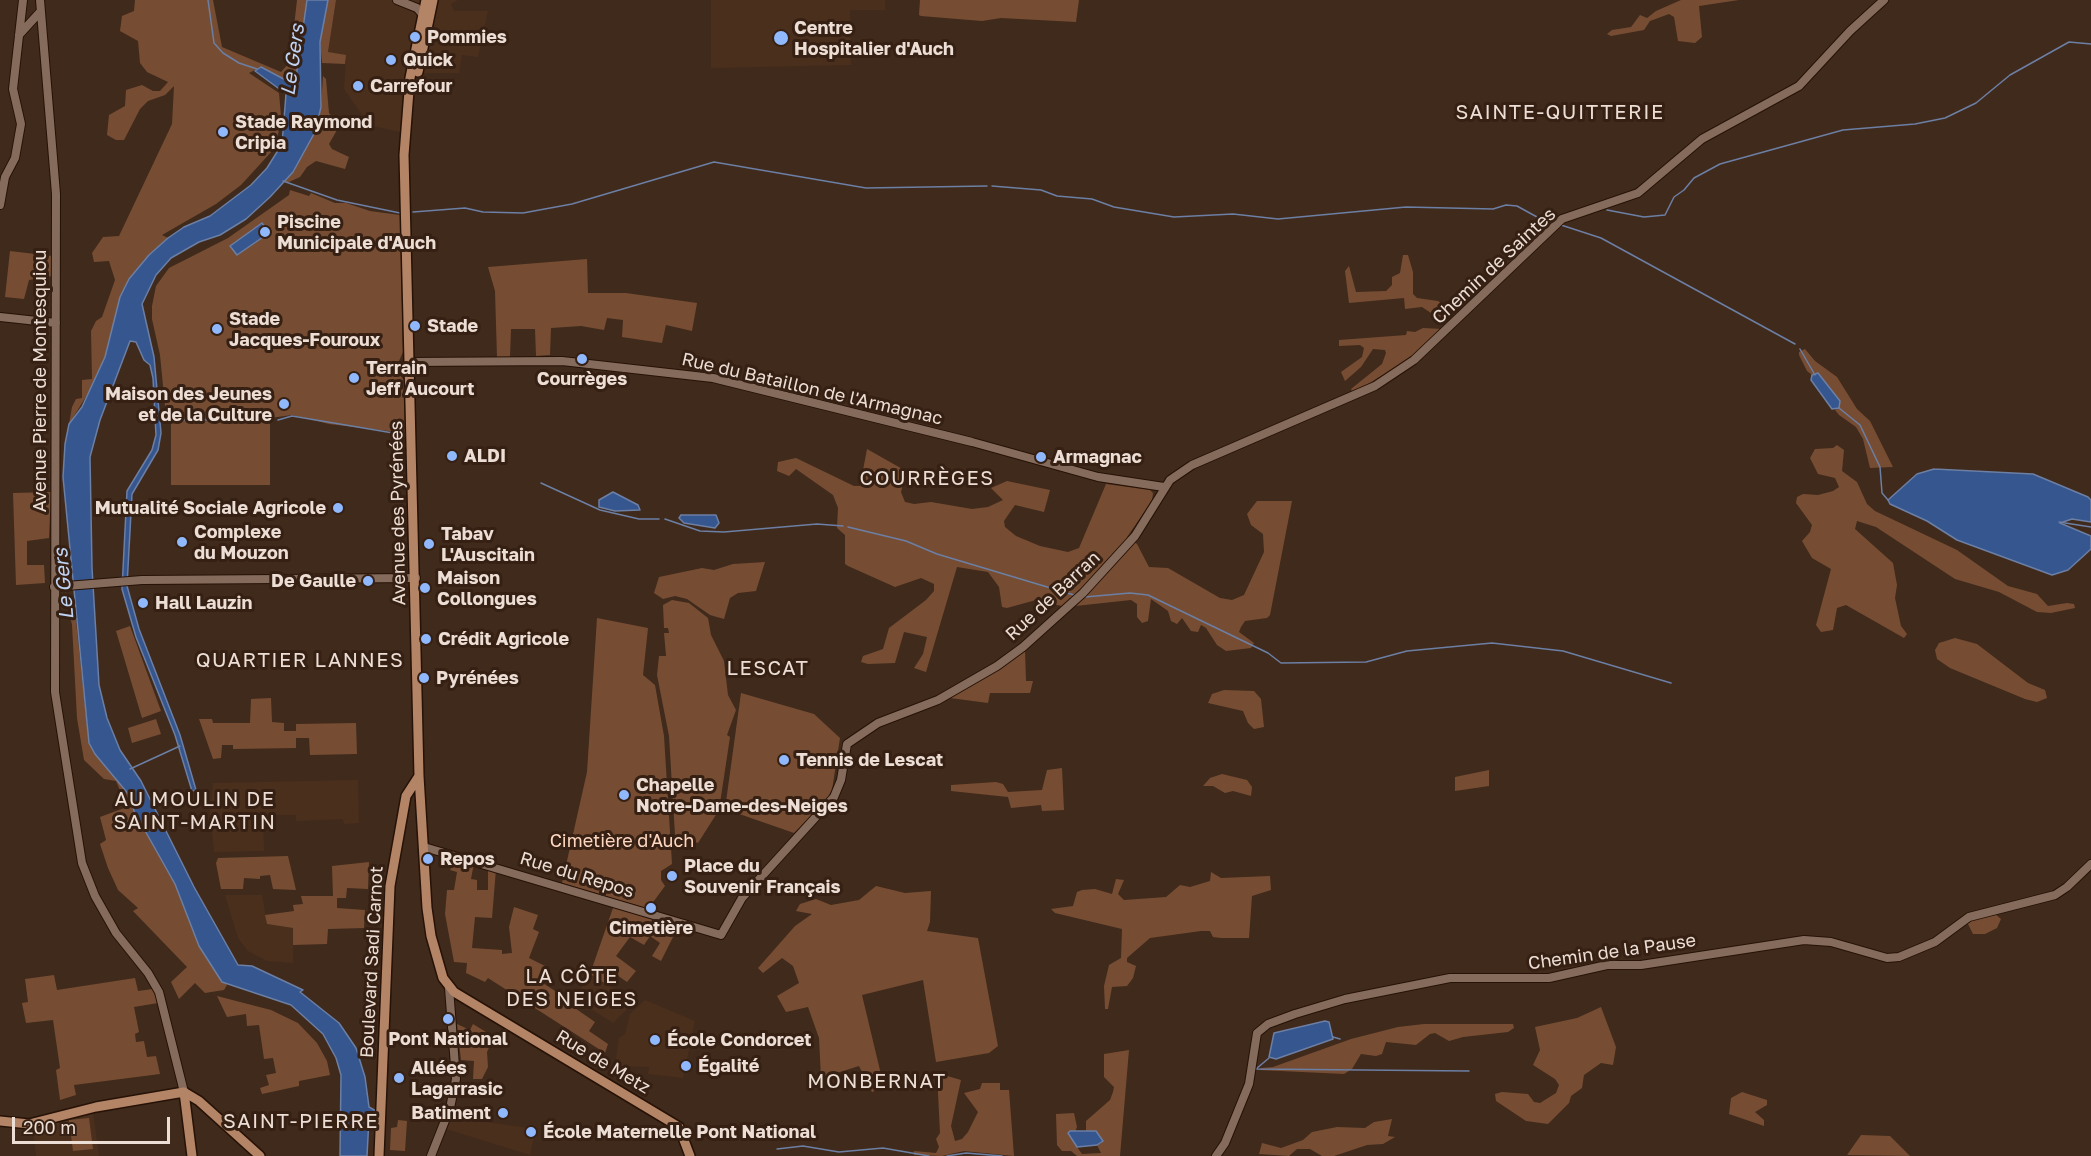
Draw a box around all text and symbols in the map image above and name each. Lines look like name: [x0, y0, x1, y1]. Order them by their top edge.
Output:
place label: Centre Hospitalier d'Auch: [794, 17, 954, 60]
water label: Le Gers: [276, 23, 310, 97]
place label: Pommies: [427, 26, 507, 48]
marker: Centre Hospitalier d'Auch: [772, 29, 790, 47]
marker: Pommies: [408, 30, 422, 44]
place label: Quick: [403, 49, 453, 71]
marker: Quick: [384, 53, 398, 67]
place label: Carrefour: [370, 75, 453, 97]
marker: Carrefour: [351, 79, 365, 93]
district label: SAINTE-QUITTERIE: [1455, 101, 1665, 125]
place label: Stade Raymond Cripia: [235, 111, 372, 154]
marker: Stade Raymond Cripia: [216, 125, 230, 139]
street label: Chemin de Saintes: [1428, 203, 1560, 329]
place label: Piscine Municipale d'Auch: [277, 211, 436, 254]
marker: Piscine Municipale d'Auch: [258, 225, 272, 239]
street label: Avenue Pierre de Montesquiou: [29, 250, 51, 512]
place label: Stade Jacques-Fouroux: [229, 308, 380, 350]
place label: Stade: [427, 315, 478, 337]
marker: Stade: [408, 319, 422, 333]
marker: Stade Jacques-Fouroux: [210, 322, 224, 336]
street label: Rue du Bataillon de l'Armagnac: [679, 348, 945, 430]
marker: Courrèges: [575, 352, 589, 366]
place label: Terrain Jeff Aucourt: [366, 357, 474, 400]
place label: Courrèges: [537, 368, 627, 390]
marker: Terrain Jeff Aucourt: [347, 371, 361, 385]
place label: Maison des Jeunes et de la Culture: [105, 383, 272, 426]
marker: Maison des Jeunes et de la Culture: [277, 397, 291, 411]
street label: Avenue des Pyrénées: [386, 421, 410, 605]
place label: ALDI: [464, 445, 506, 467]
place label: Armagnac: [1053, 446, 1142, 468]
marker: ALDI: [445, 449, 459, 463]
marker: Armagnac: [1034, 450, 1048, 464]
district label: COURRÈGES: [860, 467, 994, 491]
place label: Mutualité Sociale Agricole: [95, 497, 326, 519]
marker: Mutualité Sociale Agricole: [331, 501, 345, 515]
place label: Complexe du Mouzon: [194, 521, 289, 564]
place label: Tabav L'Auscitain: [441, 523, 535, 566]
marker: Complexe du Mouzon: [175, 535, 189, 549]
marker: Tabav L'Auscitain: [422, 537, 436, 551]
water label: Le Gers: [49, 547, 79, 621]
street label: Rue de Barran: [1001, 547, 1105, 645]
place label: Maison Collongues: [437, 567, 537, 610]
place label: De Gaulle: [271, 570, 356, 592]
marker: De Gaulle: [361, 574, 375, 588]
marker: Maison Collongues: [418, 581, 432, 595]
place label: Hall Lauzin: [155, 592, 252, 614]
marker: Hall Lauzin: [136, 596, 150, 610]
place label: Crédit Agricole: [438, 628, 569, 650]
marker: Crédit Agricole: [419, 632, 433, 646]
district label: QUARTIER LANNES: [196, 649, 404, 673]
district label: LESCAT: [727, 657, 809, 681]
place label: Pyrénées: [436, 667, 519, 689]
marker: Pyrénées: [417, 671, 431, 685]
place label: Tennis de Lescat: [796, 749, 943, 771]
marker: Tennis de Lescat: [777, 753, 791, 767]
place label: Chapelle Notre-Dame-des-Neiges: [636, 774, 848, 816]
district label: AU MOULIN DE SAINT-MARTIN: [114, 788, 276, 835]
marker: Chapelle Notre-Dame-des-Neiges: [617, 788, 631, 802]
park label: Cimetière d'Auch: [550, 830, 694, 852]
street label: Rue du Repos: [517, 847, 637, 903]
place label: Repos: [440, 848, 495, 870]
marker: Repos: [421, 852, 435, 866]
place label: Place du Souvenir Français: [684, 855, 841, 898]
street label: Boulevard Sadi Carnot: [356, 866, 388, 1058]
marker: Place du Souvenir Français: [665, 869, 679, 883]
marker: Cimetière: [644, 901, 658, 915]
place label: Cimetière: [609, 917, 693, 939]
street label: Chemin de la Pause: [1527, 930, 1697, 974]
district label: LA CÔTE DES NEIGES: [506, 965, 638, 1012]
marker: Pont National: [441, 1012, 455, 1026]
street label: Rue de Metz: [552, 1025, 654, 1099]
place label: Pont National: [388, 1028, 508, 1050]
place label: École Condorcet: [667, 1029, 812, 1051]
marker: École Condorcet: [648, 1033, 662, 1047]
place label: Égalité: [698, 1055, 759, 1077]
place label: Allées Lagarrasic: [411, 1057, 503, 1100]
marker: Égalité: [679, 1059, 693, 1073]
district label: MONBERNAT: [807, 1070, 947, 1094]
marker: Allées Lagarrasic: [392, 1071, 406, 1085]
place label: Batiment: [411, 1102, 491, 1124]
scale bar: [15, 1105, 172, 1143]
marker: Batiment: [496, 1106, 510, 1120]
district label: SAINT-PIERRE: [223, 1110, 379, 1134]
text: 200 m: [23, 1116, 76, 1138]
place label: École Maternelle Pont National: [543, 1121, 816, 1143]
marker: École Maternelle Pont National: [524, 1125, 538, 1139]

